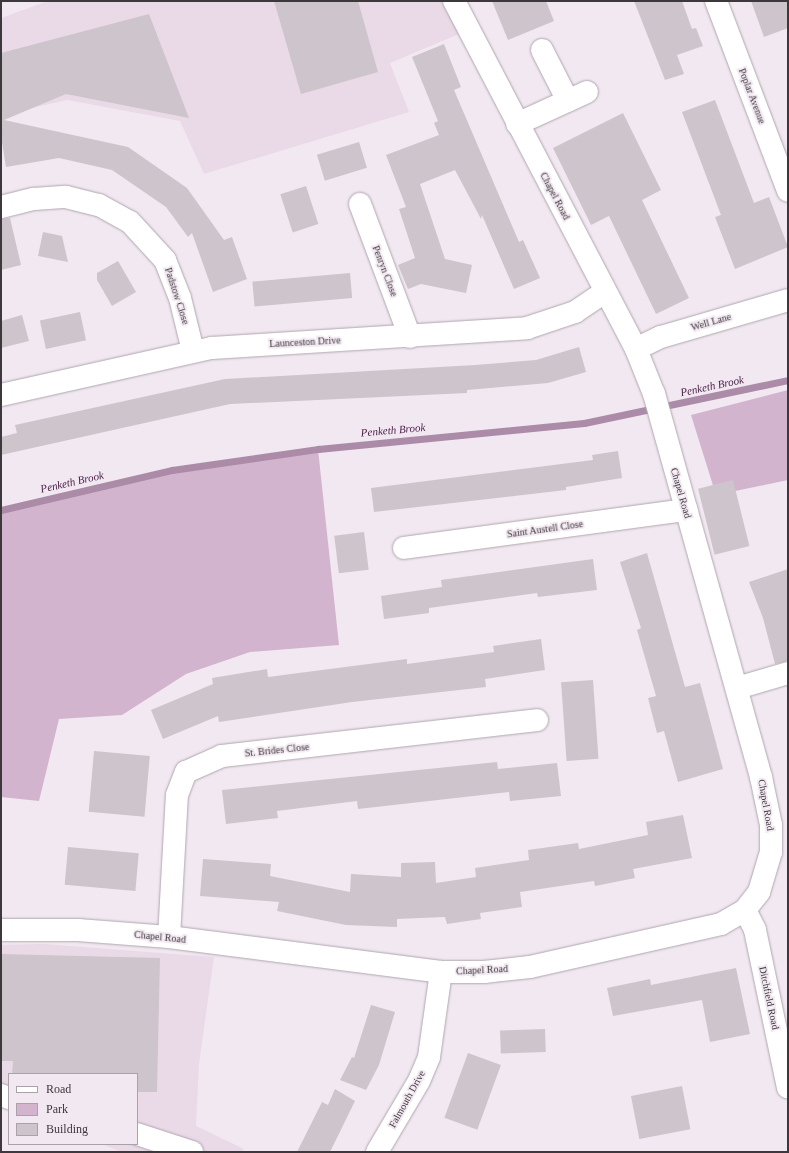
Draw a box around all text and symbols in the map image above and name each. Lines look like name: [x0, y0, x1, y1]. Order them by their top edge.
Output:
street label: Poplar Avenue: [736, 66, 768, 126]
street label: Chapel Road: [538, 170, 572, 222]
street label: Penryn Close: [370, 244, 400, 298]
street label: Padstow Close: [162, 266, 192, 326]
street label: Well Lane: [690, 311, 732, 333]
street label: Launceston Drive: [269, 334, 341, 350]
water label: Penketh Brook: [679, 373, 745, 399]
water label: Penketh Brook: [360, 421, 426, 439]
street label: Chapel Road: [668, 466, 694, 520]
water label: Penketh Brook: [39, 468, 105, 496]
street label: Saint Austell Close: [506, 518, 584, 540]
street label: St. Brides Close: [244, 741, 310, 759]
street label: Chapel Road: [756, 778, 776, 832]
street label: Chapel Road: [134, 928, 186, 946]
street label: Chapel Road: [456, 963, 508, 977]
street label: Ditchfield Road: [756, 965, 782, 1031]
street label: Falmouth Drive: [386, 1068, 428, 1130]
legend: [8, 1073, 138, 1145]
text: Road: [46, 1082, 71, 1096]
text: Park: [46, 1102, 68, 1116]
text: Building: [46, 1122, 88, 1136]

